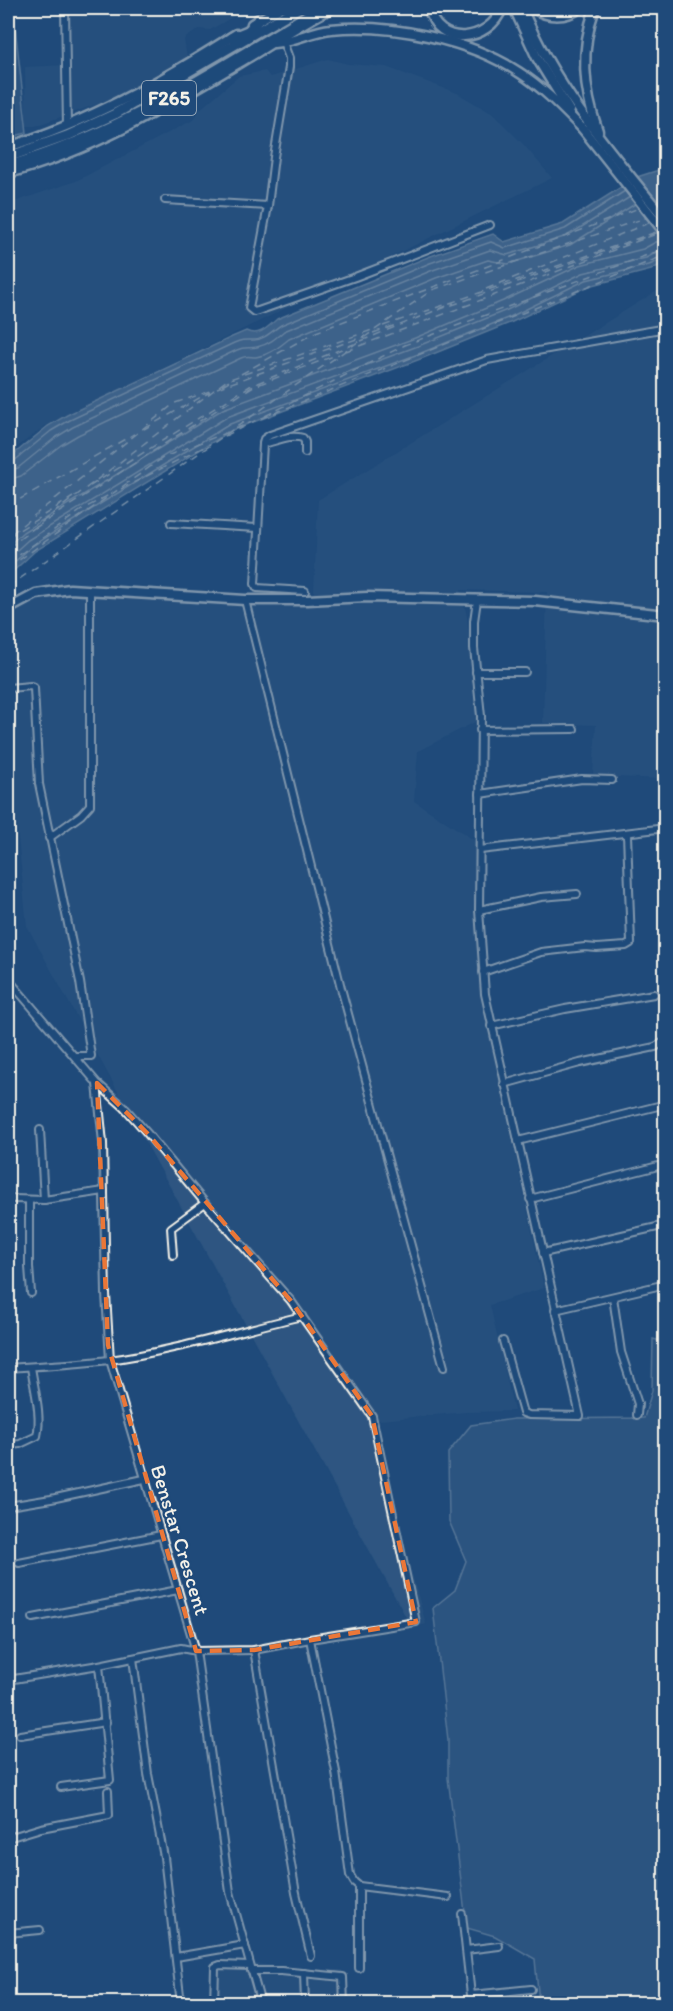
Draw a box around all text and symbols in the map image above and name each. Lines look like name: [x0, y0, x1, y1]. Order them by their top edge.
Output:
road number: F265: [142, 81, 196, 115]
street label: Benstar Crescent: [146, 1462, 215, 1618]

